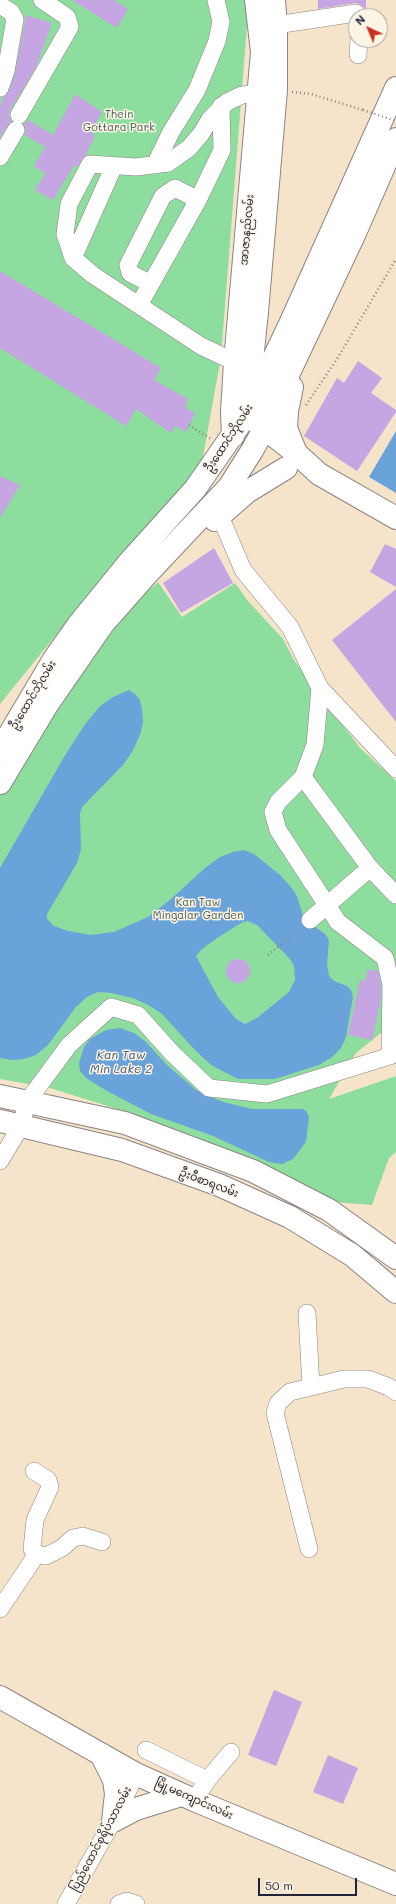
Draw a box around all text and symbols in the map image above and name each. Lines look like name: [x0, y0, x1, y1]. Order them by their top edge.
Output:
north arrow: [348, 8, 388, 48]
text: N: [352, 11, 368, 28]
park label: Thein Gottara Park: [83, 108, 155, 134]
street label: အာဇာနည်လမ်း: [237, 194, 257, 266]
street label: ဦးထောင်ဘိုလမ်း: [202, 402, 256, 474]
street label: ဦးထောင်ဘိုလမ်း: [7, 658, 59, 732]
park label: Kan Taw Mingalar Garden: [153, 896, 243, 922]
water label: Kan Taw Min Lake 2: [90, 1048, 152, 1076]
street label: ဦးဝီစာရလမ်း: [178, 1166, 240, 1200]
street label: မြို့မကျောင်းလမ်း: [153, 1776, 235, 1822]
street label: ပြည်ထောင်စုရိပ်သာလမ်း: [68, 1784, 134, 1894]
scale bar: [260, 1870, 359, 1896]
text: 50 m: [265, 1877, 293, 1893]

